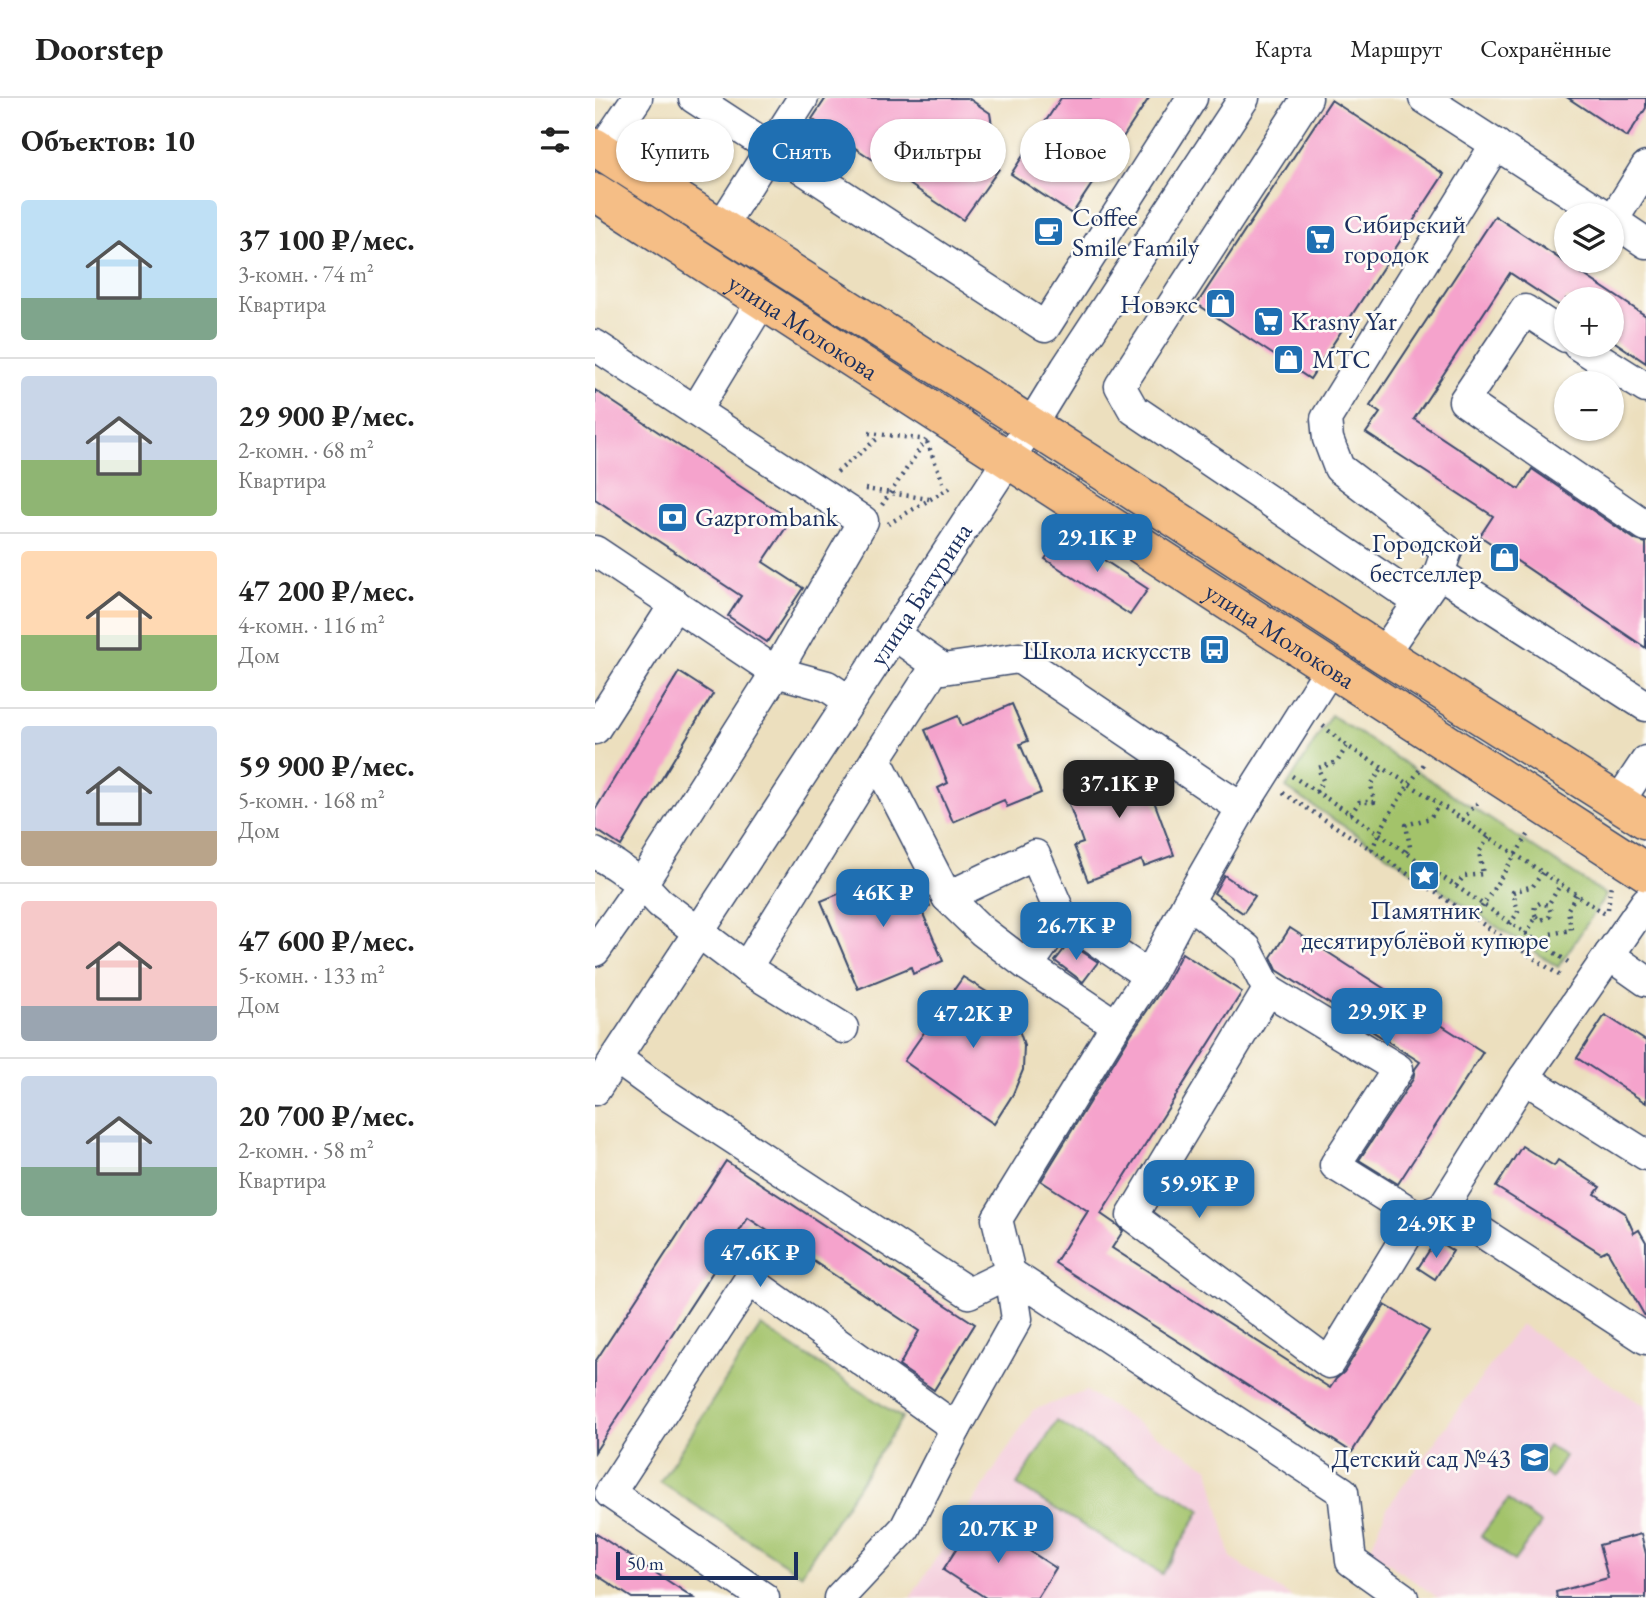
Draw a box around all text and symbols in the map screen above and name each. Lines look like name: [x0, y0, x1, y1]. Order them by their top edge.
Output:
text: Doorstep: [35, 27, 163, 70]
text: Карта: [1255, 33, 1312, 64]
text: Маршрут: [1350, 33, 1442, 64]
text: Сохранённые: [1480, 33, 1611, 64]
chip: Купить: [616, 119, 734, 182]
chip: Снять: [748, 119, 856, 182]
chip: Фильтры: [870, 119, 1006, 182]
chip: Новое: [1020, 119, 1130, 182]
text: Объектов: 10: [21, 121, 195, 160]
icon: filters: [536, 121, 574, 159]
place label: Coffee Smile Family: [1072, 200, 1200, 264]
map controls: [1554, 203, 1624, 441]
button: layers: [1554, 203, 1624, 273]
place label: Сибирский городок: [1344, 207, 1466, 271]
cafe icon: Coffee Smile Family: [1032, 215, 1066, 249]
text: 37 100 ₽/мес.: [238, 220, 415, 259]
supermarket icon: Сибирский городок: [1304, 222, 1338, 256]
icon: home: [77, 228, 161, 312]
text: 3-комн. · 74 m²: [238, 259, 374, 289]
street label: улица Молокова: [721, 266, 885, 388]
place label: Новэкс: [1120, 287, 1198, 321]
shop icon: Новэкс: [1204, 287, 1238, 321]
button: +: [1554, 287, 1624, 357]
text: Квартира: [238, 289, 326, 319]
supermarket icon: Krasny Yar: [1251, 304, 1285, 338]
place label: Krasny Yar: [1291, 304, 1397, 338]
shop icon: МТС: [1272, 342, 1306, 376]
place label: МТС: [1312, 342, 1371, 376]
button: −: [1554, 371, 1624, 441]
text: 29 900 ₽/мес.: [238, 396, 415, 435]
icon: home: [77, 404, 161, 488]
text: 2-комн. · 68 m²: [238, 435, 374, 465]
text: Квартира: [238, 465, 326, 495]
bank icon: Gazprombank: [655, 500, 689, 534]
place label: Gazprombank: [695, 500, 839, 534]
pin: 29.1K ₽: [1032, 514, 1162, 574]
street label: улица Батурина: [861, 515, 980, 672]
text: 29.1K ₽: [1057, 522, 1137, 552]
place label: Городской бестселлер: [1370, 526, 1482, 590]
shop icon: Городской бестселлер: [1488, 541, 1522, 575]
text: 47 200 ₽/мес.: [238, 571, 415, 610]
street label: улица Молокова: [1198, 574, 1362, 697]
icon: home: [77, 579, 161, 663]
text: 4-комн. · 116 m²: [238, 610, 385, 640]
place label: Школа искусств: [1022, 633, 1191, 667]
bus stop icon: Школа искусств: [1197, 633, 1231, 667]
text: Дом: [238, 640, 280, 670]
text: 59 900 ₽/мес.: [238, 746, 415, 785]
icon: home: [77, 754, 161, 838]
pin: 37.1K ₽: [1054, 760, 1184, 820]
text: 37.1K ₽: [1079, 768, 1159, 798]
text: 5-комн. · 168 m²: [238, 785, 385, 815]
text: Дом: [238, 815, 280, 845]
place icon: Памятник десятирублёвой купюре: [1408, 858, 1442, 892]
pin: 46K ₽: [834, 870, 932, 929]
text: 46K ₽: [852, 877, 914, 907]
place label: Памятник десятирублёвой купюре: [1301, 893, 1549, 957]
pin: 26.7K ₽: [1011, 902, 1141, 962]
text: 26.7K ₽: [1036, 910, 1116, 940]
text: 47 600 ₽/мес.: [238, 921, 415, 960]
icon: home: [77, 929, 161, 1013]
text: 5-комн. · 133 m²: [238, 960, 385, 990]
pin: 29.9K ₽: [1322, 988, 1452, 1048]
text: Дом: [238, 990, 280, 1020]
pin: 47.2K ₽: [908, 990, 1038, 1050]
text: 29.9K ₽: [1347, 996, 1427, 1026]
text: 47.2K ₽: [933, 998, 1013, 1028]
text: 20 700 ₽/мес.: [238, 1096, 415, 1135]
icon: home: [77, 1104, 161, 1188]
text: 2-комн. · 58 m²: [238, 1135, 374, 1165]
pin: 59.9K ₽: [1134, 1160, 1264, 1220]
text: Квартира: [238, 1165, 326, 1195]
text: 59.9K ₽: [1159, 1168, 1239, 1198]
pin: 24.9K ₽: [1371, 1200, 1501, 1260]
text: 24.9K ₽: [1396, 1208, 1476, 1238]
pin: 47.6K ₽: [695, 1230, 825, 1289]
text: 47.6K ₽: [720, 1237, 800, 1267]
place label: Детский сад №43: [1331, 1441, 1511, 1475]
school or university icon: Детский сад №43: [1517, 1441, 1551, 1475]
pin: 20.7K ₽: [933, 1506, 1063, 1565]
text: 20.7K ₽: [958, 1513, 1038, 1543]
scale bar: [616, 1549, 798, 1581]
text: 50 m: [627, 1551, 664, 1576]

